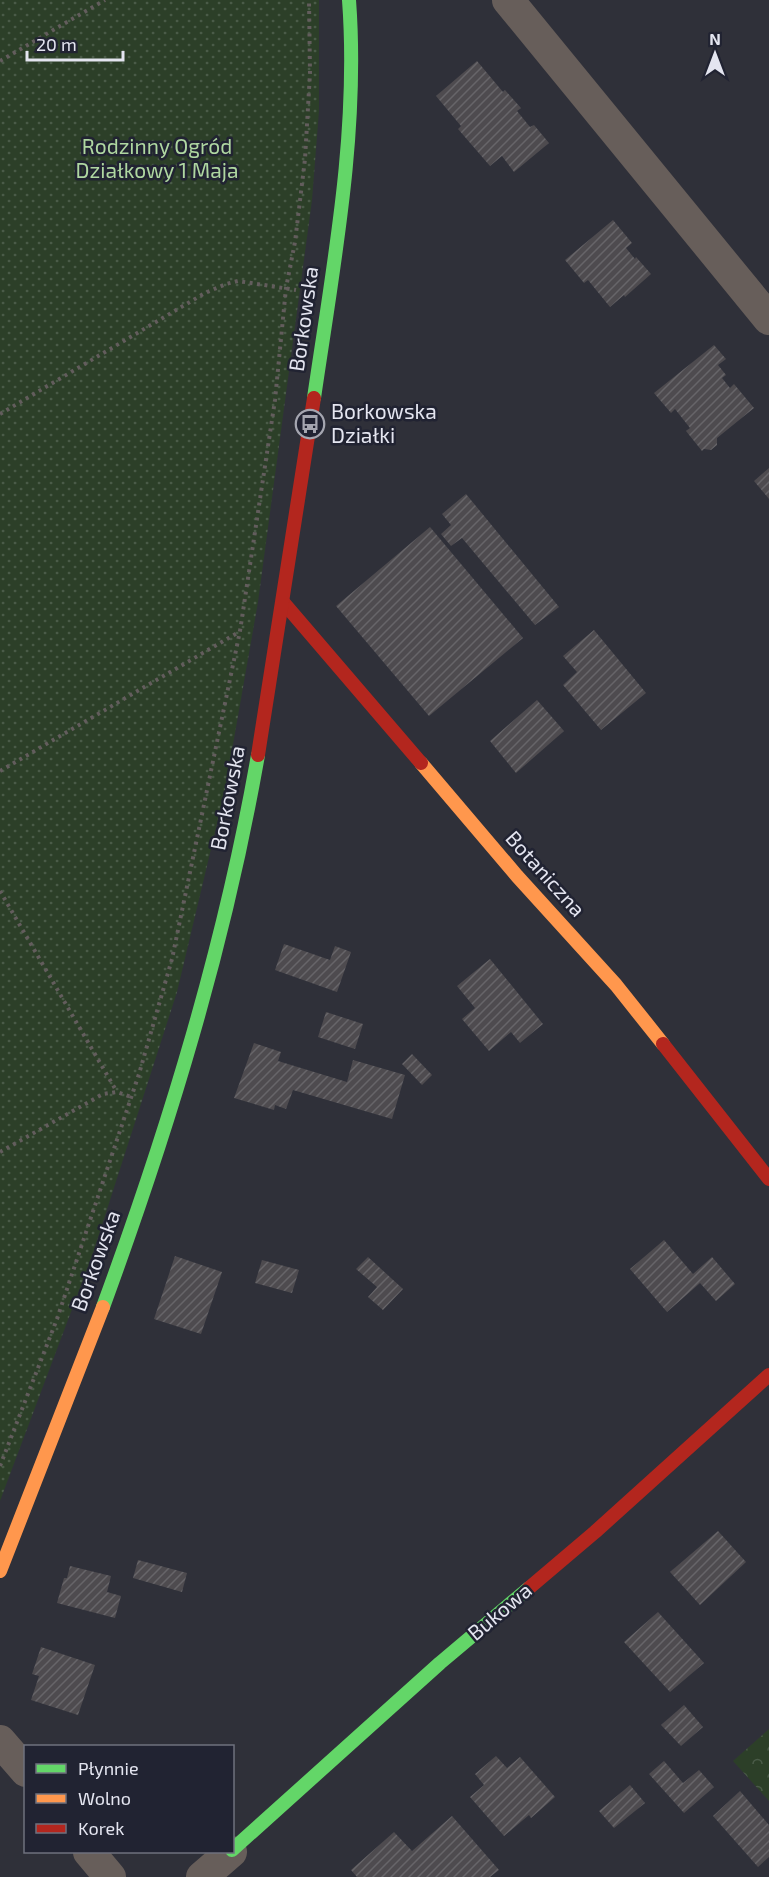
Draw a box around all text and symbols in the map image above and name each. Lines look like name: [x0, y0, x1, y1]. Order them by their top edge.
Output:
scale bar: [27, 24, 123, 62]
north arrow: [685, 24, 745, 84]
text: N: [709, 29, 721, 48]
text: 20 m: [36, 33, 77, 55]
park label: Rodzinny Ogród Działkowy 1 Maja: [76, 133, 238, 183]
street label: Borkowska: [283, 265, 322, 373]
place label: Borkowska Działki: [331, 398, 437, 447]
bus stop icon: Borkowska Działki: [294, 408, 326, 440]
street label: Borkowska: [204, 743, 249, 852]
street label: Botaniczna: [501, 825, 591, 921]
street label: Borkowska: [65, 1206, 124, 1314]
street label: Bukowa: [462, 1577, 536, 1645]
legend: [24, 1745, 234, 1853]
text: Płynnie: [78, 1757, 139, 1779]
text: Wolno: [78, 1787, 131, 1809]
text: Korek: [78, 1817, 124, 1839]

